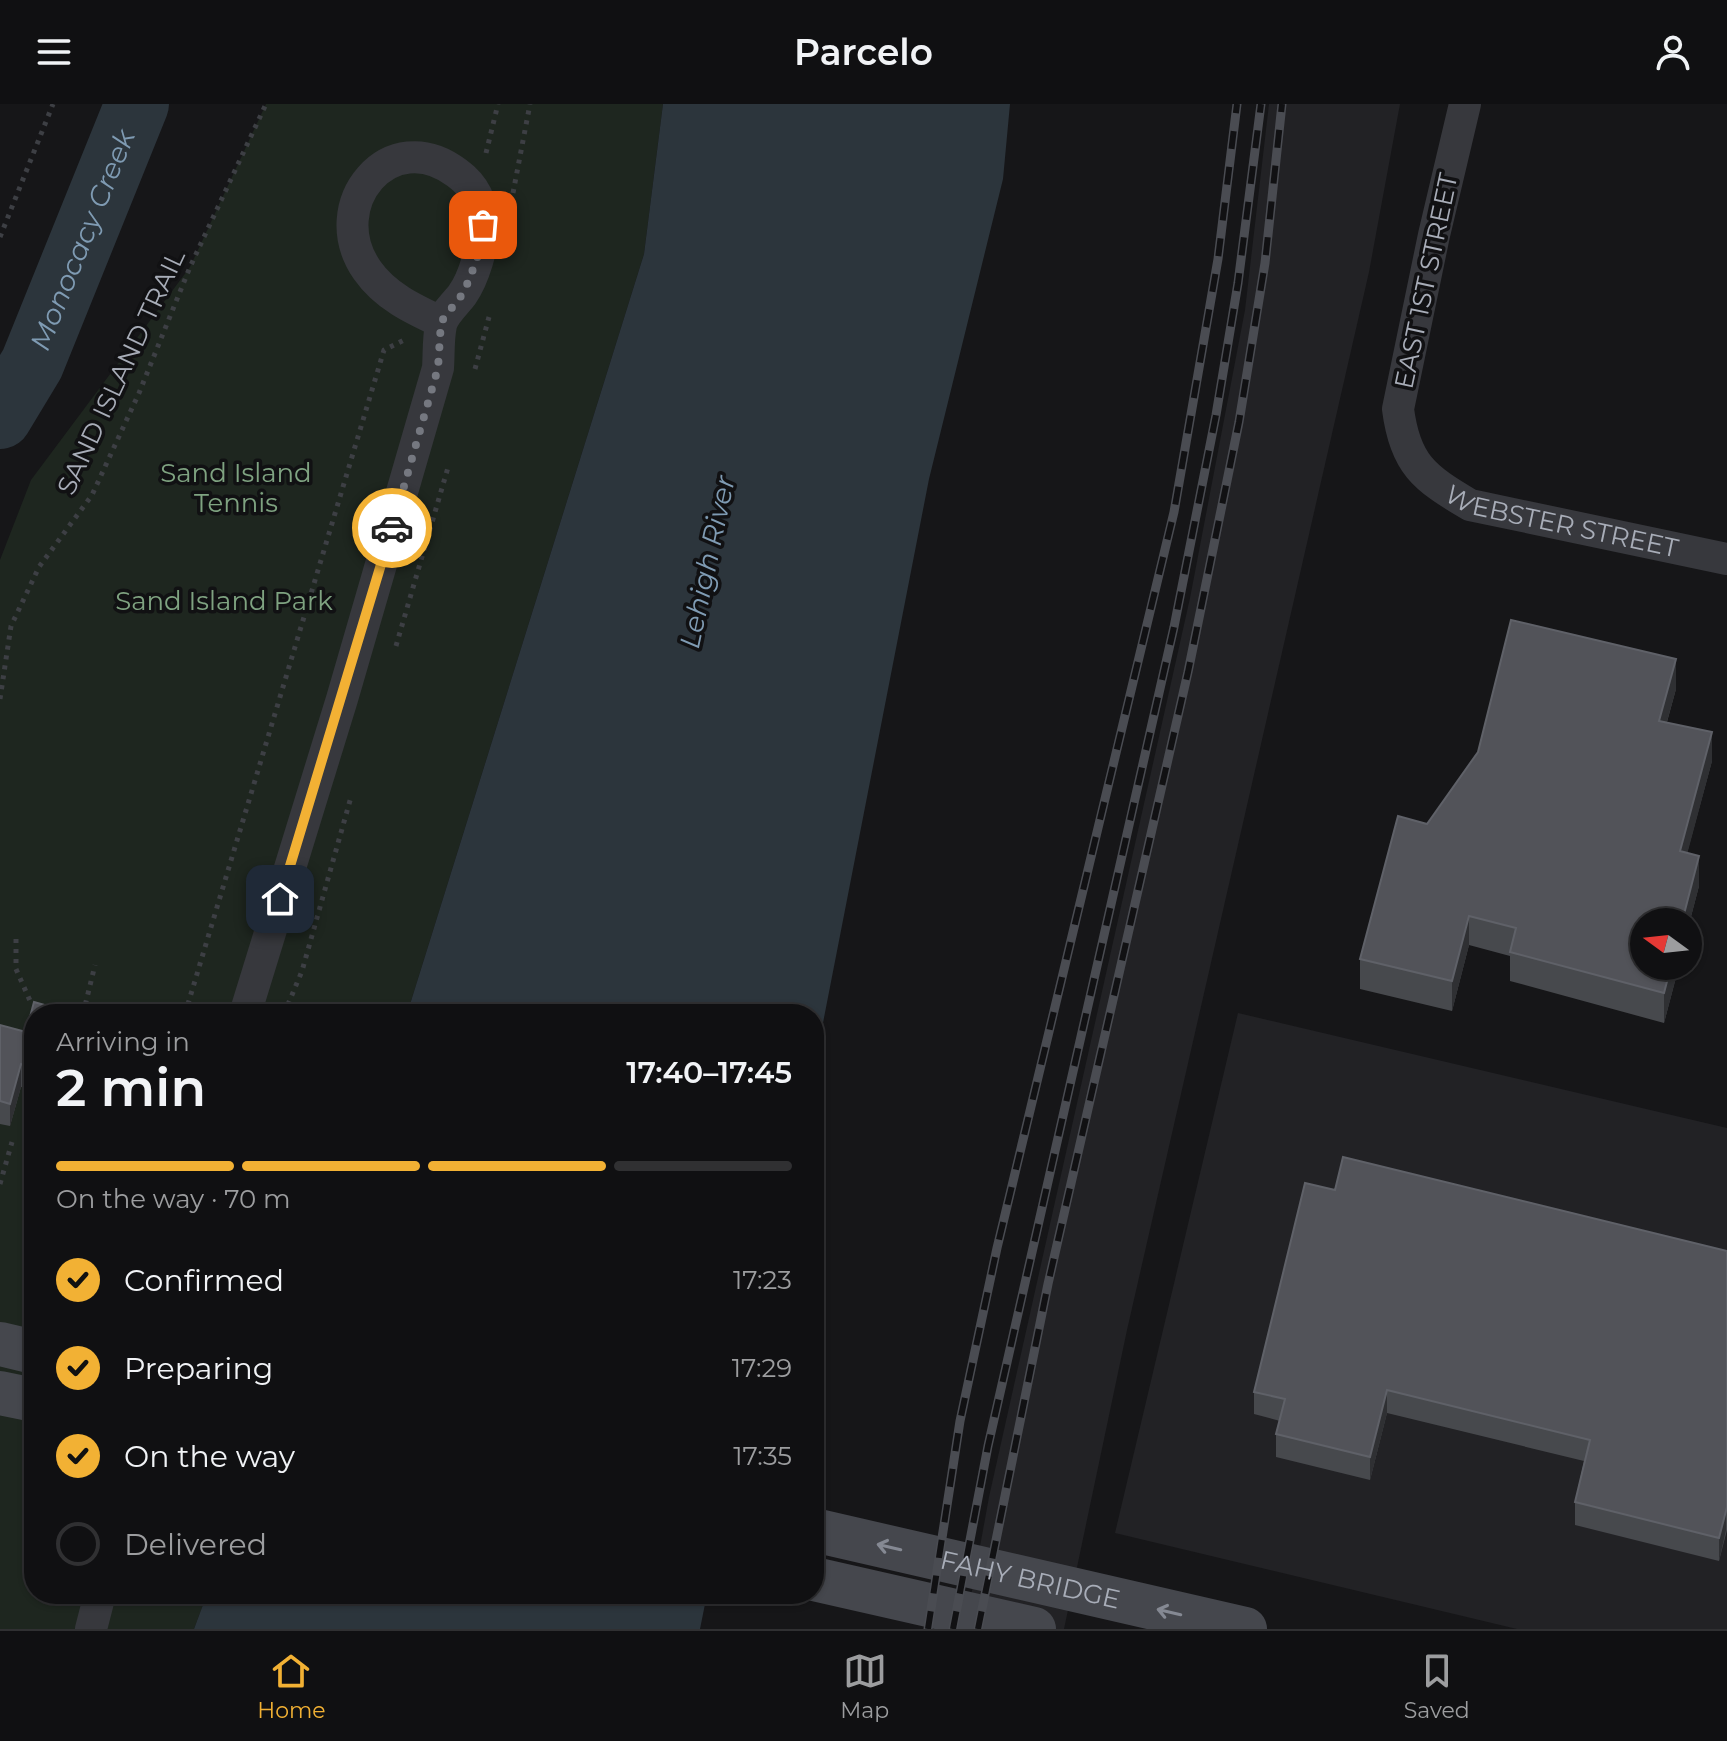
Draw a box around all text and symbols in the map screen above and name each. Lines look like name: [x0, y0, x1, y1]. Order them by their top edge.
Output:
icon: menu: [32, 30, 76, 74]
text: Parcelo: [794, 30, 933, 74]
icon: person: [1651, 30, 1695, 74]
water label: Monocacy Creek: [22, 123, 142, 355]
street label: EAST 1ST STREET: [1388, 170, 1464, 392]
pin: [449, 191, 517, 259]
icon: bag: [461, 203, 505, 247]
street label: SAND ISLAND TRAIL: [50, 244, 192, 500]
park label: Sand Island Tennis: [160, 457, 312, 519]
water label: Lehigh River: [672, 472, 742, 651]
street label: WEBSTER STREET: [1439, 478, 1681, 564]
courier: [352, 488, 432, 568]
icon: car: [370, 506, 414, 550]
park label: Sand Island Park: [115, 585, 333, 617]
pin: [246, 865, 314, 933]
icon: home: [258, 877, 302, 921]
north arrow: [1630, 908, 1702, 980]
map controls: [1630, 908, 1702, 980]
text: Arriving in: [56, 1026, 190, 1058]
text: 17:40–17:45: [626, 1054, 792, 1091]
text: 2 min: [56, 1056, 206, 1119]
text: On the way · 70 m: [56, 1183, 291, 1215]
icon: check: [56, 1258, 100, 1302]
text: Confirmed: [124, 1262, 284, 1299]
text: 17:23: [733, 1264, 792, 1296]
icon: check: [56, 1346, 100, 1390]
text: Preparing: [124, 1350, 273, 1387]
text: 17:29: [732, 1352, 792, 1384]
icon: check: [56, 1434, 100, 1478]
text: On the way: [124, 1438, 295, 1475]
text: 17:35: [733, 1440, 792, 1472]
text: Delivered: [124, 1526, 267, 1563]
one-way arrow: [876, 1539, 902, 1554]
street label: FAHY BRIDGE: [937, 1544, 1123, 1616]
one-way arrow: [1157, 1604, 1183, 1619]
tab: Home: [257, 1649, 326, 1724]
tab: Map: [840, 1649, 889, 1724]
tab: Saved: [1404, 1649, 1470, 1724]

